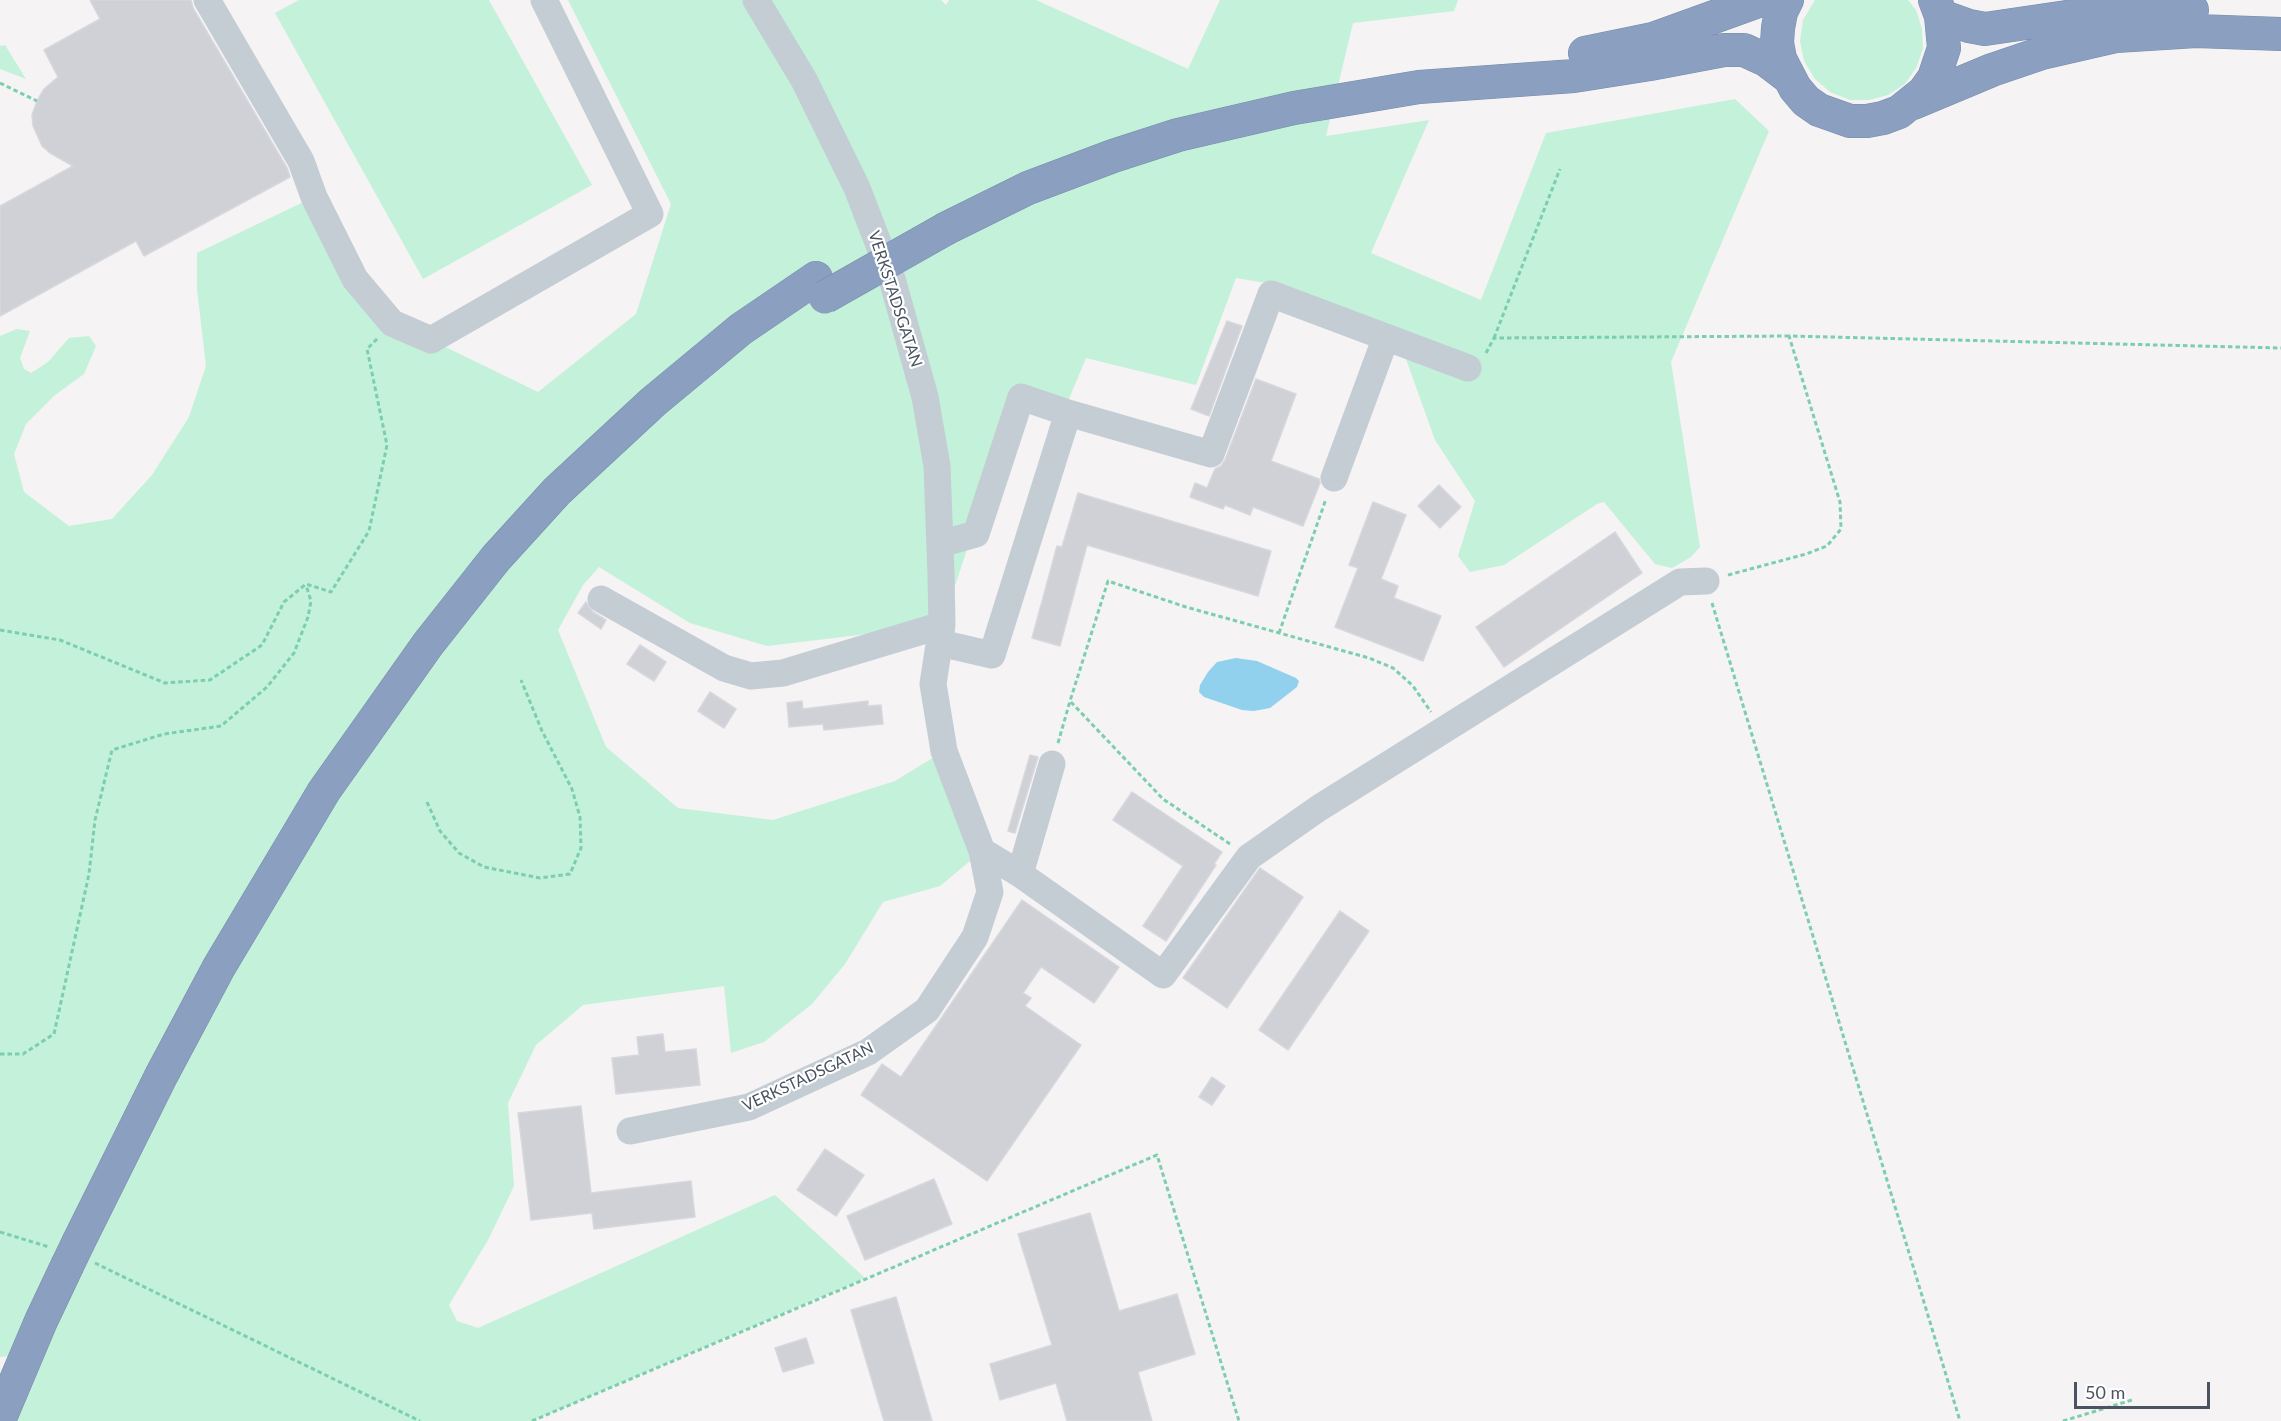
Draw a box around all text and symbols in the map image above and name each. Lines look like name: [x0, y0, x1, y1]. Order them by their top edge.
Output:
street label: VERKSTADSGATAN: [864, 228, 926, 370]
street label: VERKSTADSGATAN: [740, 1038, 876, 1116]
scale bar: [2077, 1370, 2214, 1408]
text: 50 m: [2085, 1381, 2125, 1403]

